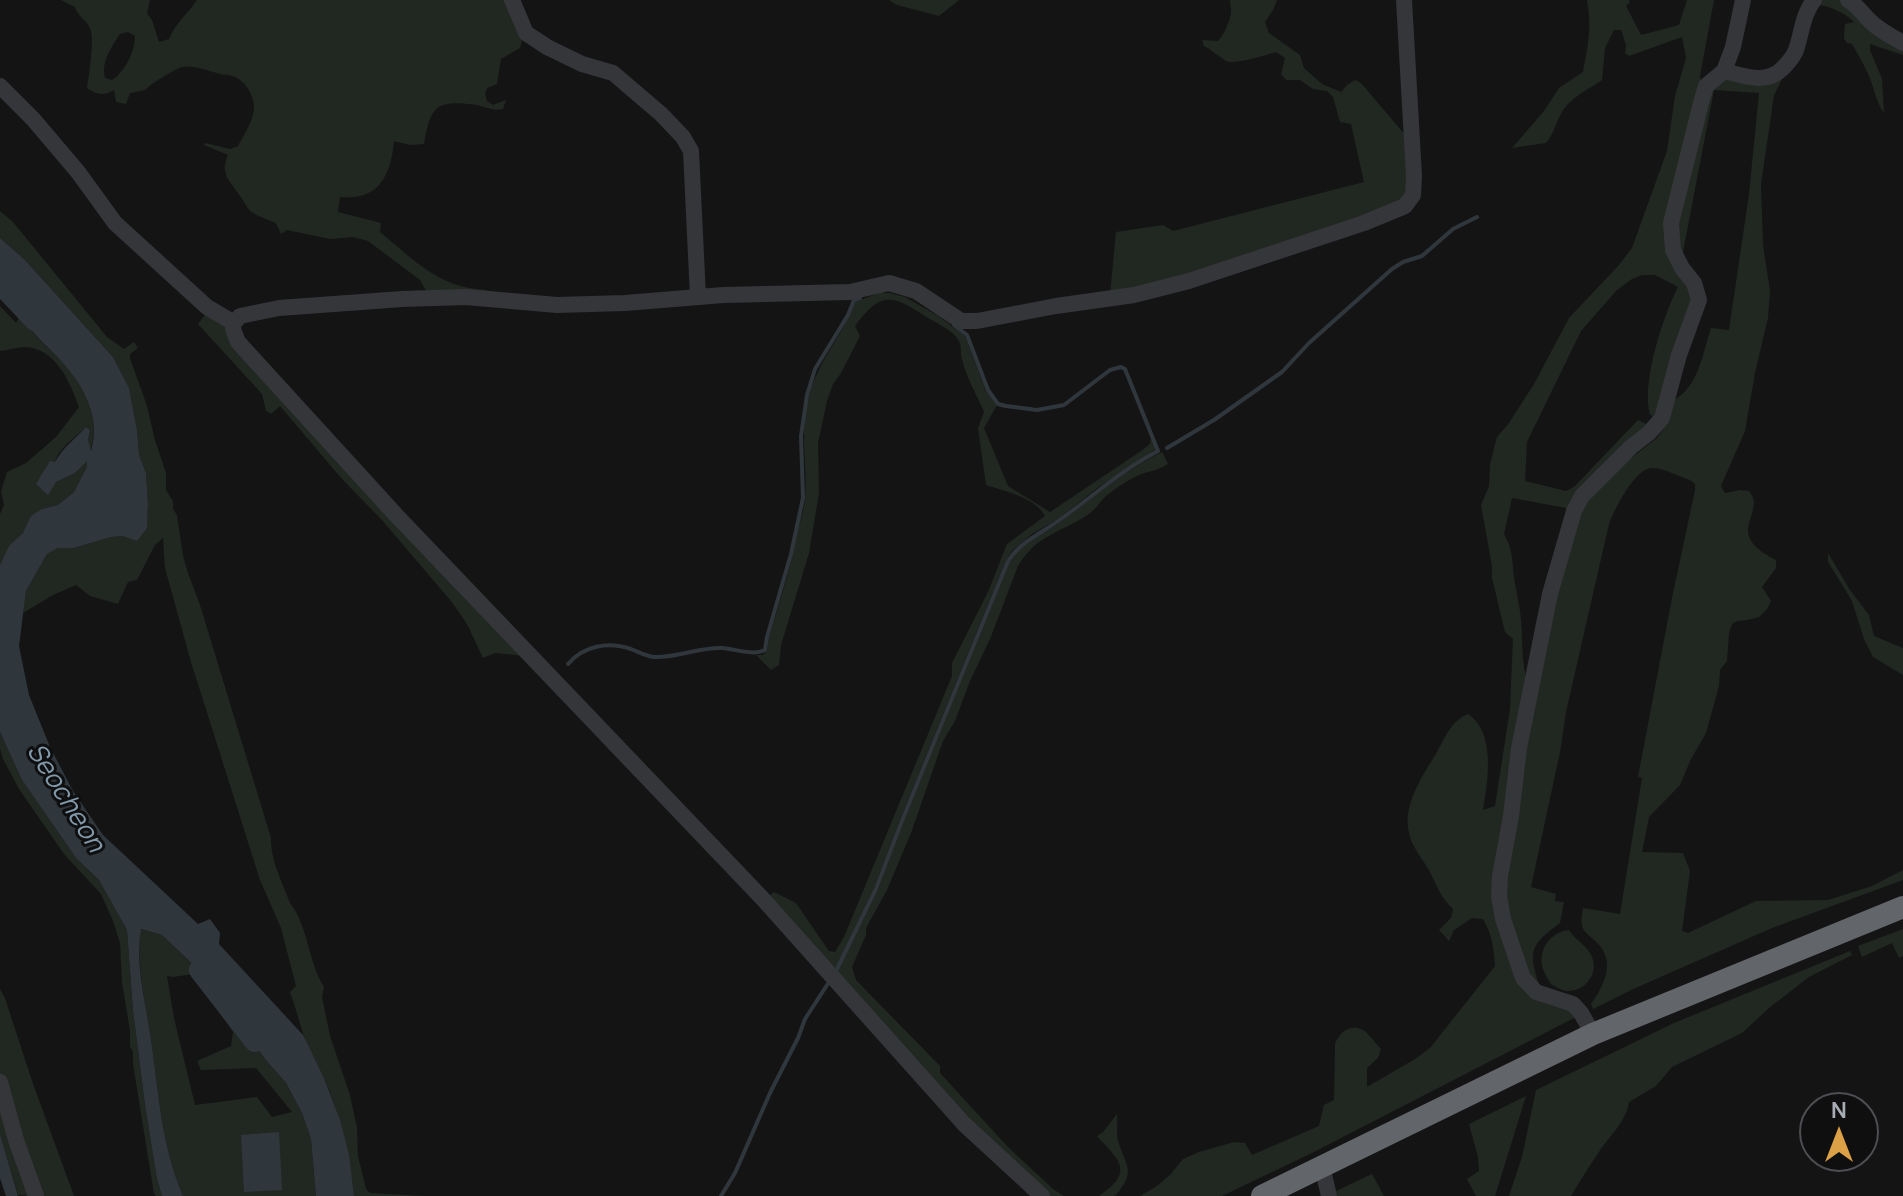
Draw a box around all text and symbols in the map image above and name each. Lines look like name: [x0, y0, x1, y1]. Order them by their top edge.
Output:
water label: Seocheon: [19, 738, 111, 858]
north arrow: [1799, 1092, 1879, 1172]
text: N: [1831, 1095, 1847, 1125]

